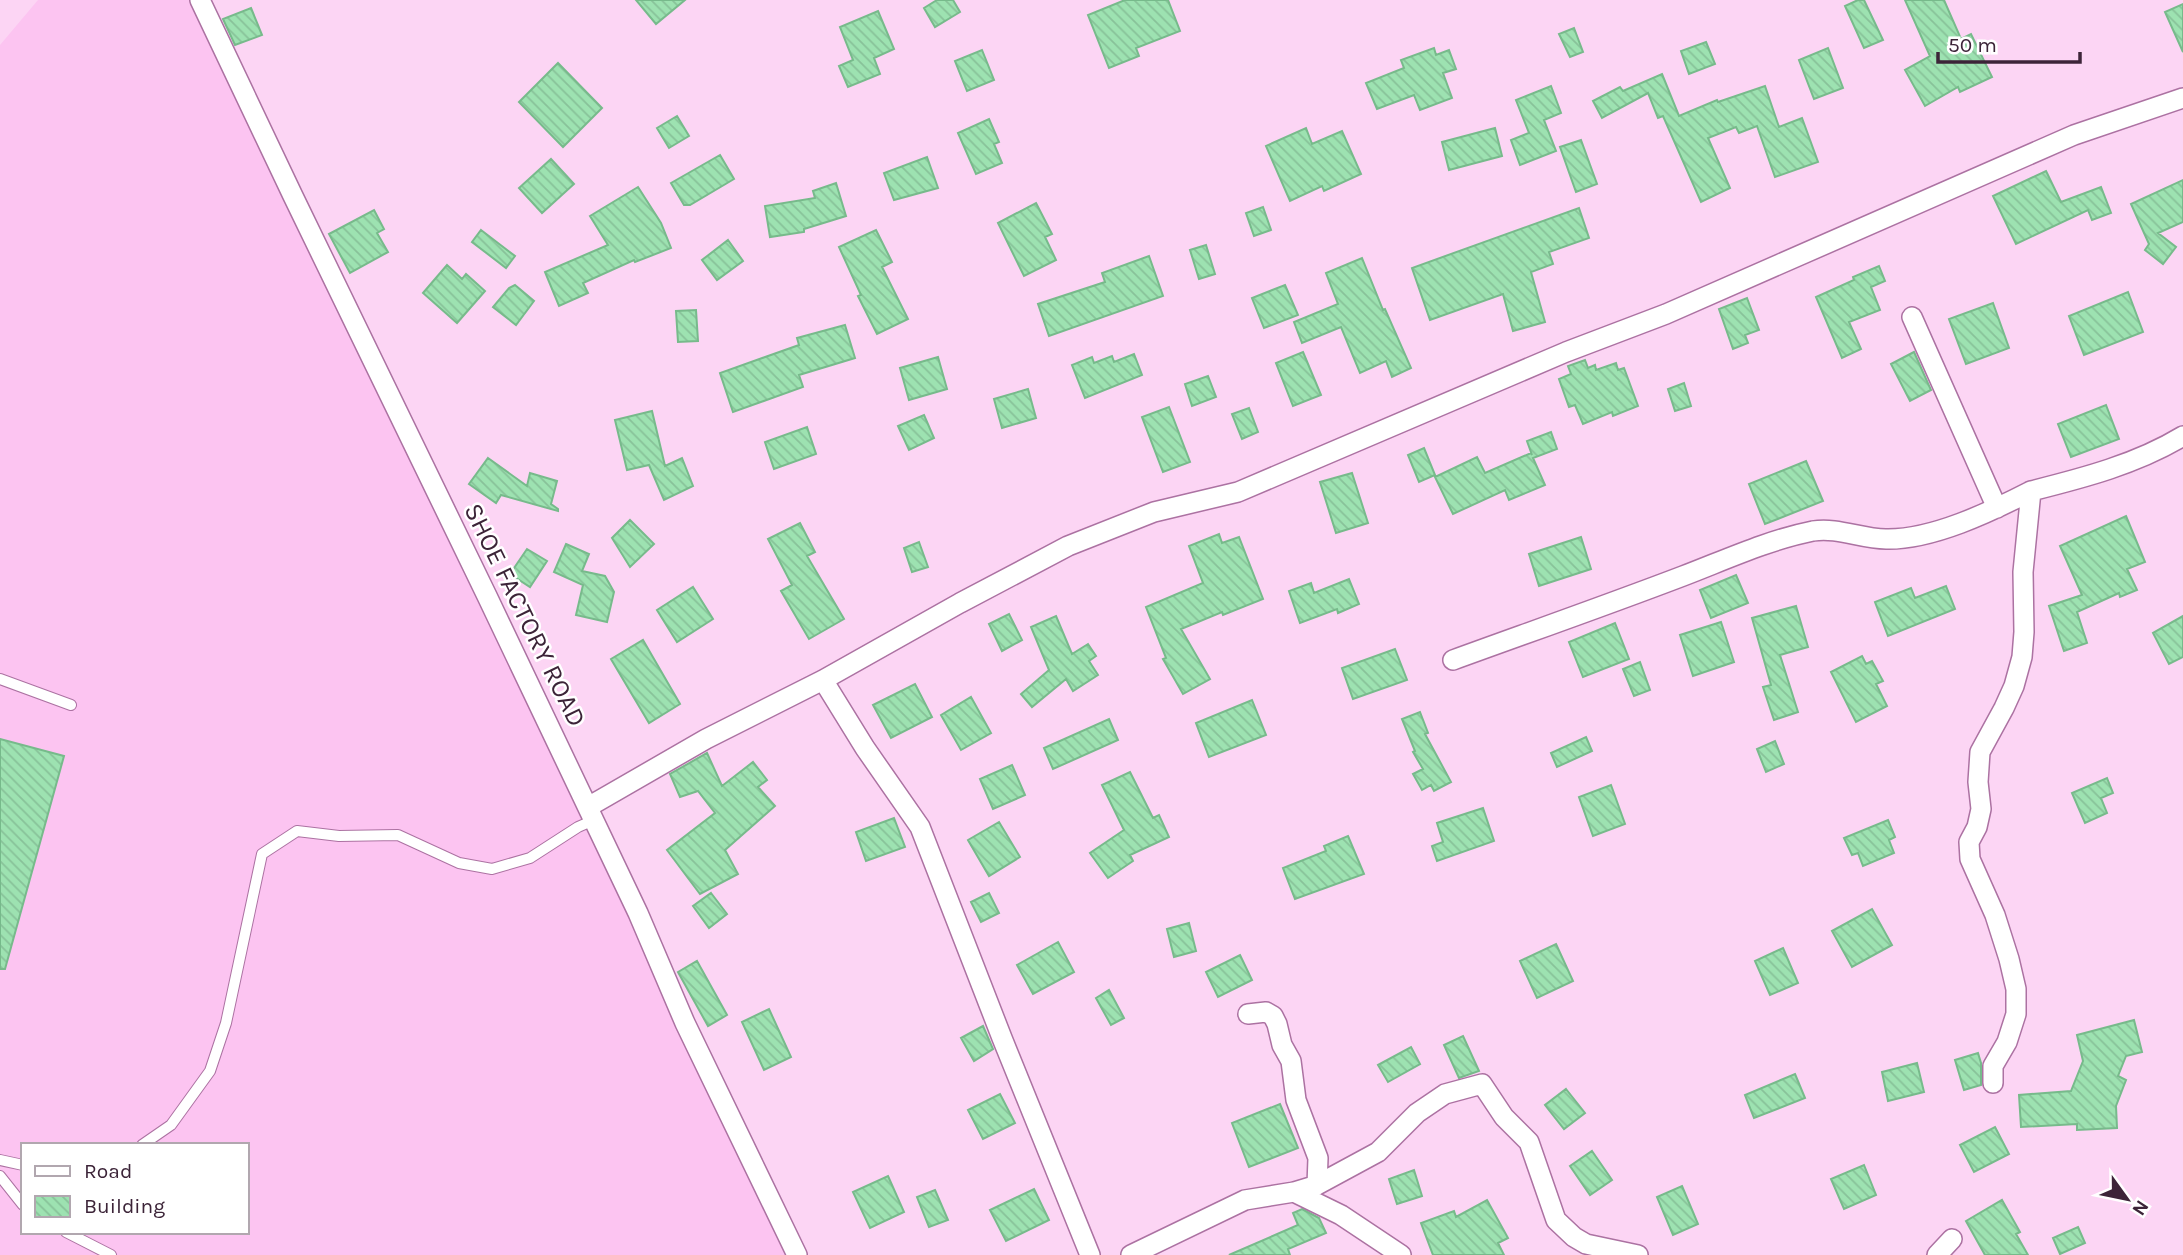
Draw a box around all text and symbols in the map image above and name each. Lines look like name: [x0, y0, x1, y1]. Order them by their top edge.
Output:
scale bar: [1938, 21, 2080, 65]
text: 50 m: [1948, 33, 1997, 57]
street label: SHOE FACTORY ROAD: [457, 498, 593, 732]
legend: [21, 1143, 248, 1234]
text: Road: [84, 1159, 132, 1183]
north arrow: [2092, 1164, 2162, 1234]
text: Building: [84, 1194, 165, 1218]
text: N: [2127, 1196, 2153, 1219]

